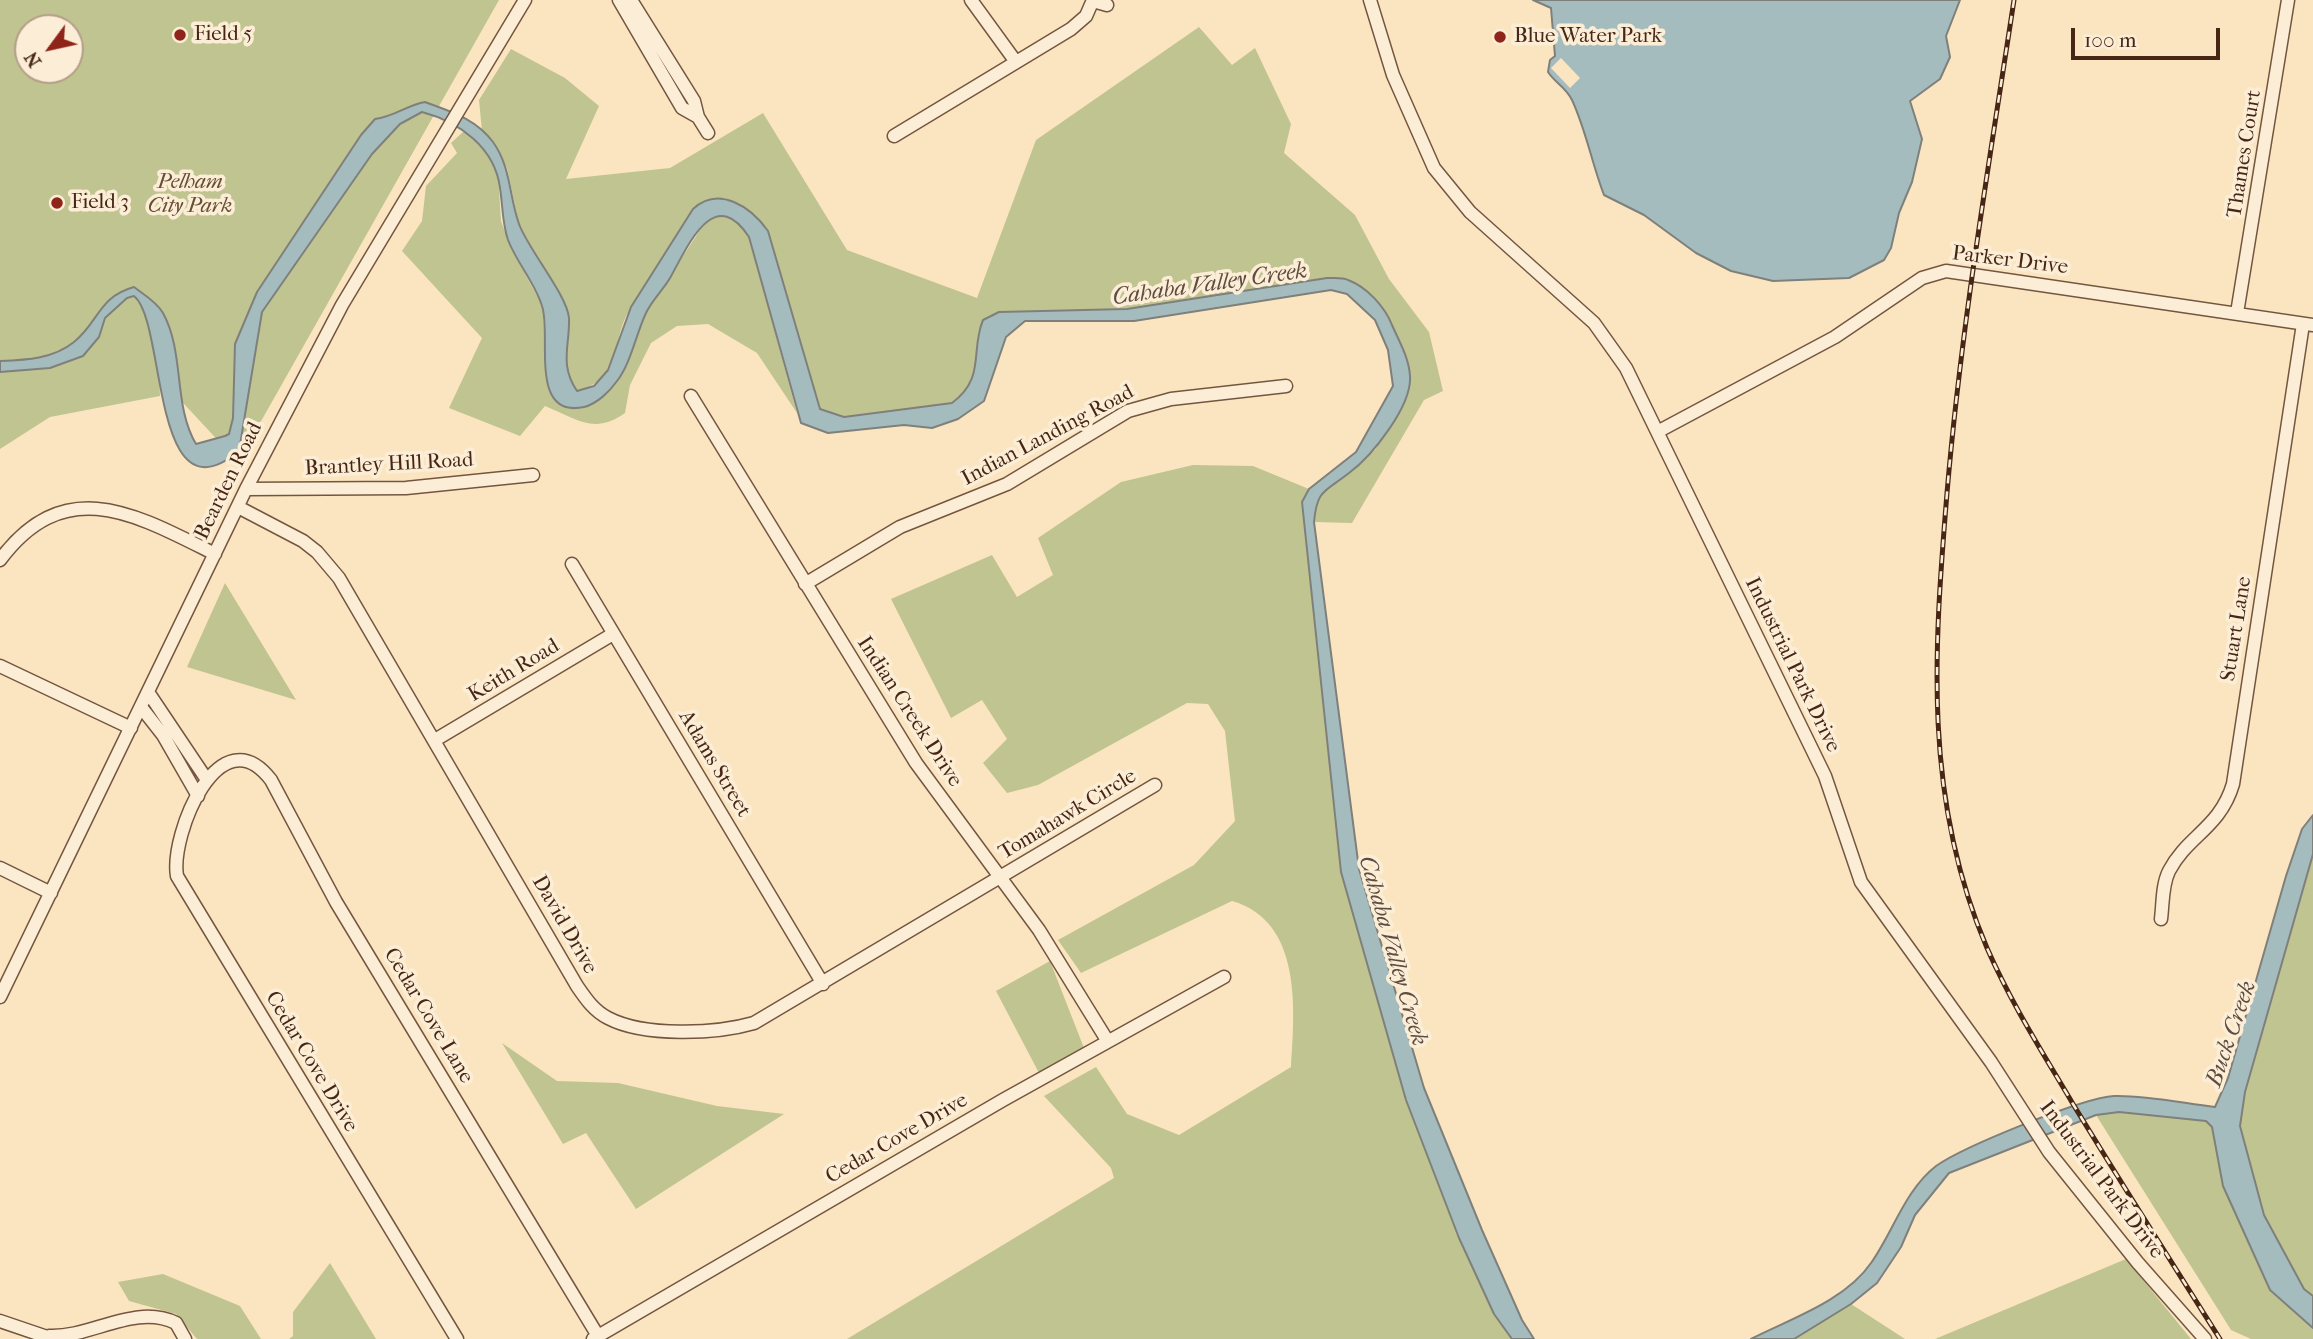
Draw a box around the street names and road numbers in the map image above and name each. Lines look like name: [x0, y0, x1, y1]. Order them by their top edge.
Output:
street label: Thames Court: [2222, 88, 2268, 220]
street label: Parker Drive: [1951, 241, 2069, 281]
street label: Indian Landing Road: [958, 380, 1138, 492]
street label: Bearden Road: [190, 418, 268, 544]
street label: Brantley Hill Road: [304, 448, 474, 482]
street label: Industrial Park Drive: [1739, 573, 1845, 757]
street label: Stuart Lane: [2216, 575, 2258, 683]
street label: Indian Creek Drive: [851, 632, 967, 792]
street label: Keith Road: [464, 634, 564, 708]
street label: Adams Street: [672, 706, 756, 822]
street label: Tomahawk Circle: [995, 764, 1141, 866]
street label: David Drive: [526, 871, 602, 979]
street label: Cedar Cove Lane: [378, 944, 478, 1088]
street label: Cedar Cove Drive: [259, 987, 363, 1137]
street label: Cedar Cove Drive: [822, 1088, 972, 1190]
street label: Industrial Park Drive: [2033, 1096, 2169, 1264]

